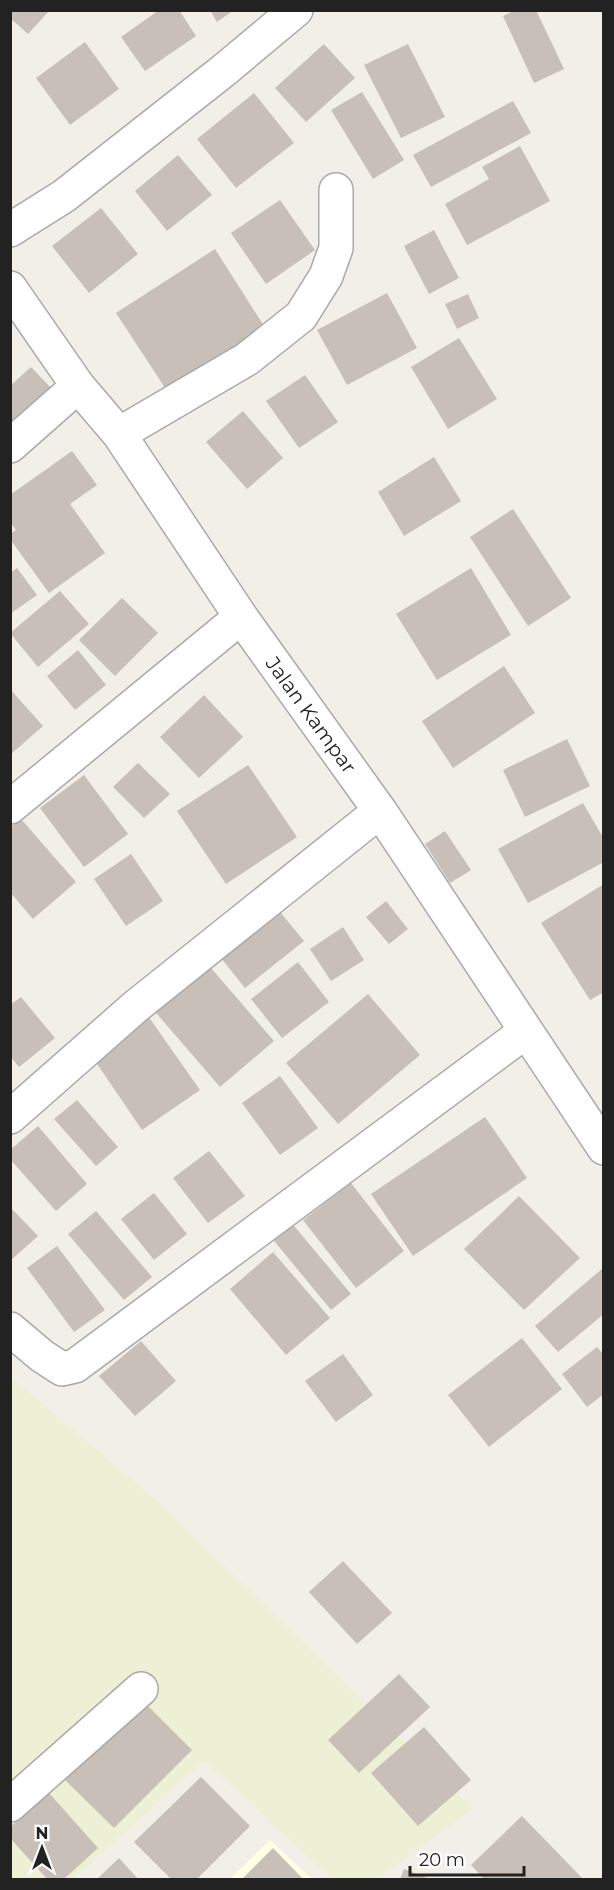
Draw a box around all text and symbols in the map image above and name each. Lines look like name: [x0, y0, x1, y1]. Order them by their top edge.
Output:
street label: Jalan Kampar: [260, 651, 361, 778]
north arrow: [12, 1818, 72, 1878]
text: N: [36, 1824, 48, 1843]
scale bar: [410, 1839, 524, 1877]
text: 20 m: [419, 1849, 465, 1871]

